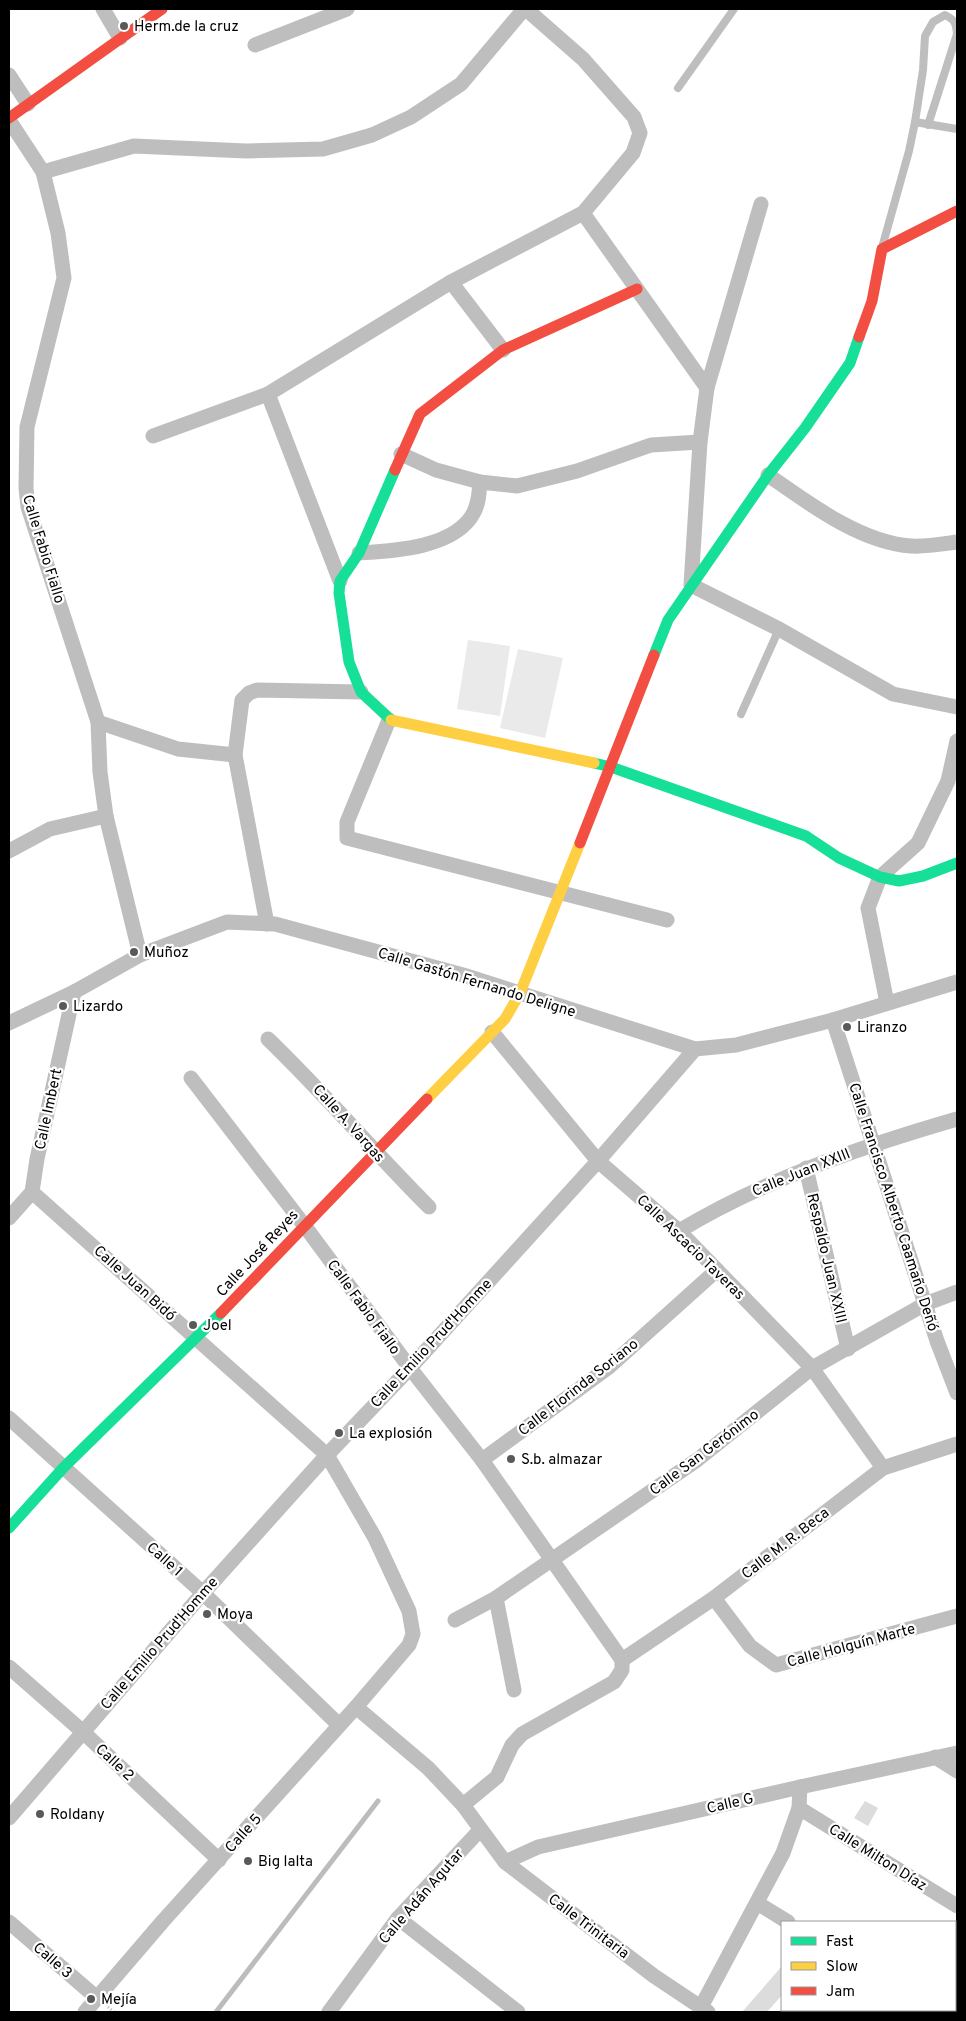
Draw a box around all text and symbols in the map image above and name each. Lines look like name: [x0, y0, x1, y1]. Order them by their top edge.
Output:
place label: Herm.de la cruz: [134, 18, 239, 37]
marker: Herm.de la cruz: [118, 20, 130, 32]
street label: Calle Fabio Fiallo: [17, 493, 68, 606]
place label: Muñoz: [144, 944, 189, 963]
street label: Calle Gastón Fernando Deligne: [375, 944, 578, 1023]
marker: Muñoz: [128, 946, 140, 958]
place label: Lizardo: [73, 998, 123, 1017]
marker: Lizardo: [57, 1000, 69, 1012]
place label: Liranzo: [857, 1019, 907, 1038]
marker: Liranzo: [841, 1021, 853, 1033]
street label: Calle Imbert: [32, 1067, 67, 1152]
street label: Calle A. Vargas: [308, 1081, 388, 1167]
street label: Calle Francisco Alberto Caamaño Deñó: [843, 1081, 942, 1334]
street label: Calle Juan XXIII: [750, 1145, 854, 1202]
street label: Calle Ascacio Taveras: [632, 1191, 748, 1305]
street label: Respaldo Juan XXIII: [801, 1192, 850, 1325]
street label: Calle José Reyes: [213, 1207, 303, 1302]
street label: Calle Juan Bidó: [89, 1242, 179, 1326]
street label: Calle Fabio Fiallo: [322, 1257, 404, 1359]
street label: Calle Emilio Prud'Homme: [367, 1275, 497, 1413]
place label: Joel: [203, 1317, 232, 1336]
marker: Joel: [187, 1319, 199, 1331]
street label: Calle Florinda Soriano: [515, 1335, 643, 1441]
street label: Calle San Gerónimo: [646, 1406, 763, 1501]
place label: La explosión: [349, 1425, 433, 1444]
marker: La explosión: [333, 1427, 345, 1439]
place label: S.b. almazar: [521, 1451, 602, 1470]
marker: S.b. almazar: [505, 1453, 517, 1465]
street label: Calle M. R. Beca: [738, 1504, 834, 1584]
street label: Calle 1: [142, 1539, 186, 1581]
street label: Calle Emilio Prud'Homme: [97, 1574, 223, 1714]
place label: Moya: [217, 1606, 253, 1625]
marker: Moya: [201, 1608, 213, 1620]
street label: Calle Holguín Marte: [785, 1620, 918, 1673]
street label: Calle 2: [91, 1740, 137, 1786]
street label: Calle G: [705, 1790, 756, 1819]
place label: Roldany: [50, 1806, 105, 1825]
marker: Roldany: [34, 1808, 46, 1820]
street label: Calle 5: [222, 1810, 267, 1858]
street label: Calle Milton Díaz: [825, 1821, 930, 1896]
street label: Calle Adán Agutar: [375, 1845, 469, 1949]
place label: Big lalta: [258, 1853, 313, 1872]
marker: Big lalta: [242, 1855, 254, 1867]
street label: Calle Trinitaria: [544, 1890, 632, 1964]
legend: [781, 1921, 956, 2011]
text: Fast: [826, 1933, 854, 1952]
street label: Calle 3: [28, 1939, 76, 1983]
text: Slow: [826, 1958, 858, 1977]
text: Jam: [826, 1983, 855, 2002]
place label: Mejía: [101, 1991, 137, 2010]
marker: Mejía: [85, 1993, 97, 2005]

